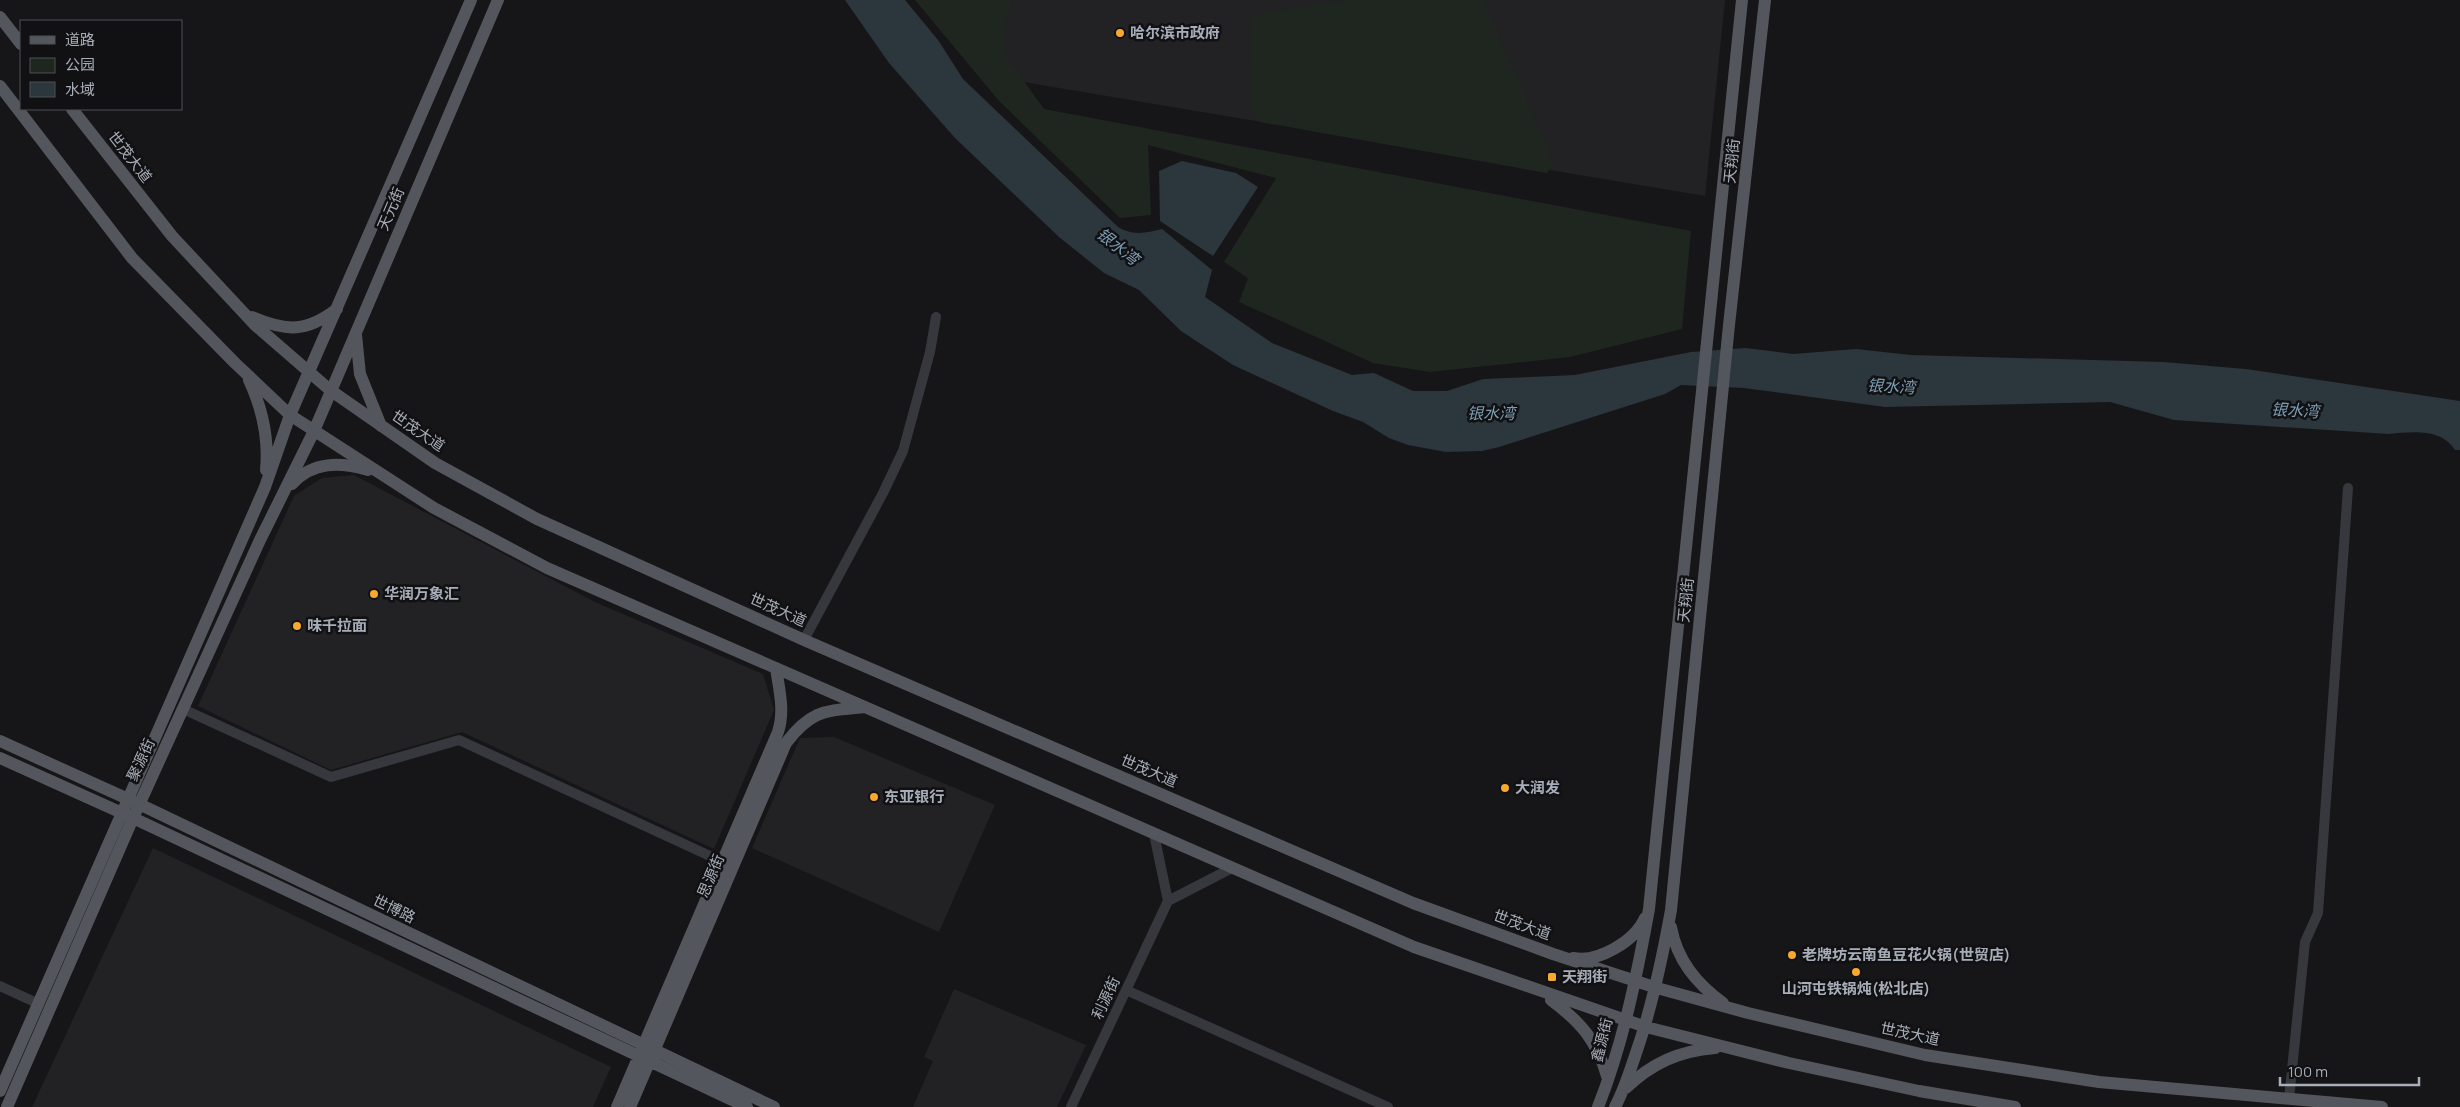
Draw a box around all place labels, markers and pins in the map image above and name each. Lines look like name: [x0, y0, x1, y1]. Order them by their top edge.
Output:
place label: 哈尔滨市政府: [1130, 22, 1220, 43]
marker: 哈尔滨市政府: [1114, 27, 1126, 39]
place label: 华润万象汇: [384, 583, 459, 604]
marker: 华润万象汇: [368, 588, 380, 600]
place label: 味千拉面: [307, 615, 367, 636]
marker: 味千拉面: [291, 620, 303, 632]
place label: 大润发: [1515, 777, 1560, 798]
marker: 大润发: [1499, 782, 1511, 794]
place label: 东亚银行: [884, 786, 944, 807]
marker: 东亚银行: [868, 791, 880, 803]
place label: 老牌坊云南鱼豆花火锅(世贸店): [1802, 944, 2011, 965]
marker: 老牌坊云南鱼豆花火锅(世贸店): [1786, 949, 1798, 961]
place label: 天翔街: [1562, 966, 1607, 987]
marker: 山河屯铁锅炖(松北店): [1850, 966, 1862, 978]
marker: 天翔街: [1546, 971, 1558, 983]
place label: 山河屯铁锅炖(松北店): [1782, 978, 1930, 999]

